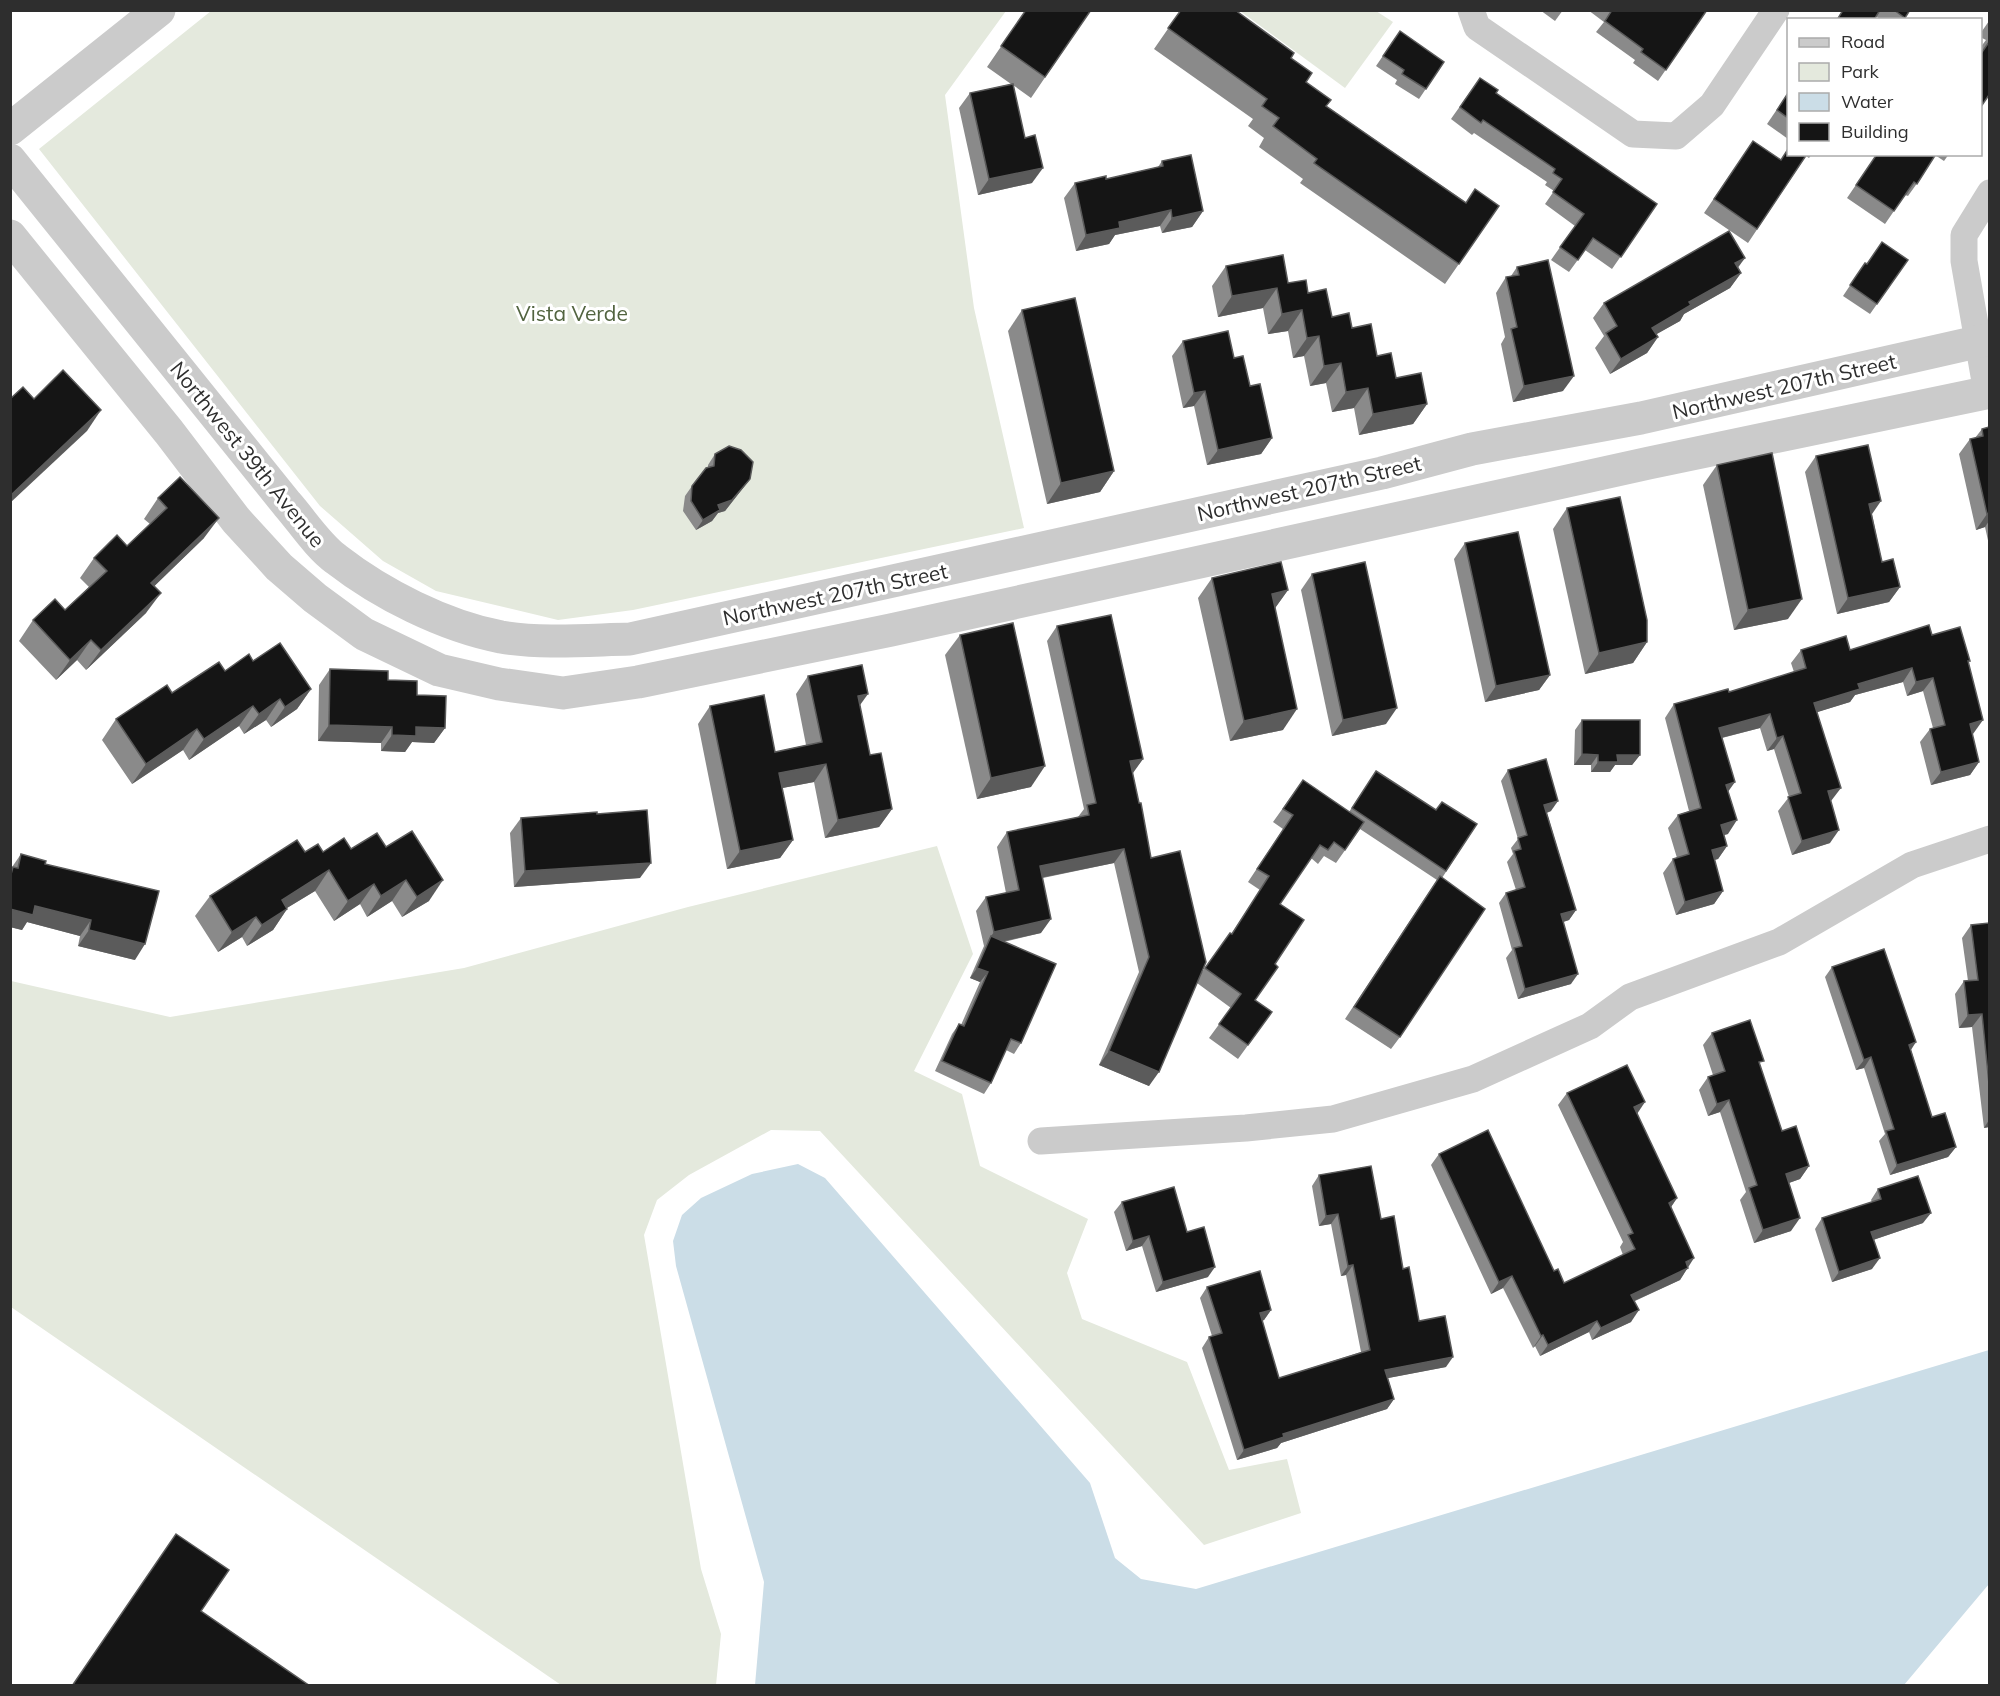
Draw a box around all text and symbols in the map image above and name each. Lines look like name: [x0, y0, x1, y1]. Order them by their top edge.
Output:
legend: [1787, 18, 1982, 156]
text: Road: [1841, 30, 1885, 53]
text: Park: [1841, 60, 1880, 83]
text: Water: [1841, 90, 1894, 113]
text: Building: [1841, 120, 1909, 143]
park label: Vista Verde: [516, 300, 628, 326]
street label: Northwest 207th Street: [1669, 348, 1899, 424]
street label: Northwest 39th Avenue: [165, 356, 331, 552]
street label: Northwest 207th Street: [1194, 450, 1424, 526]
street label: Northwest 207th Street: [720, 557, 950, 631]

